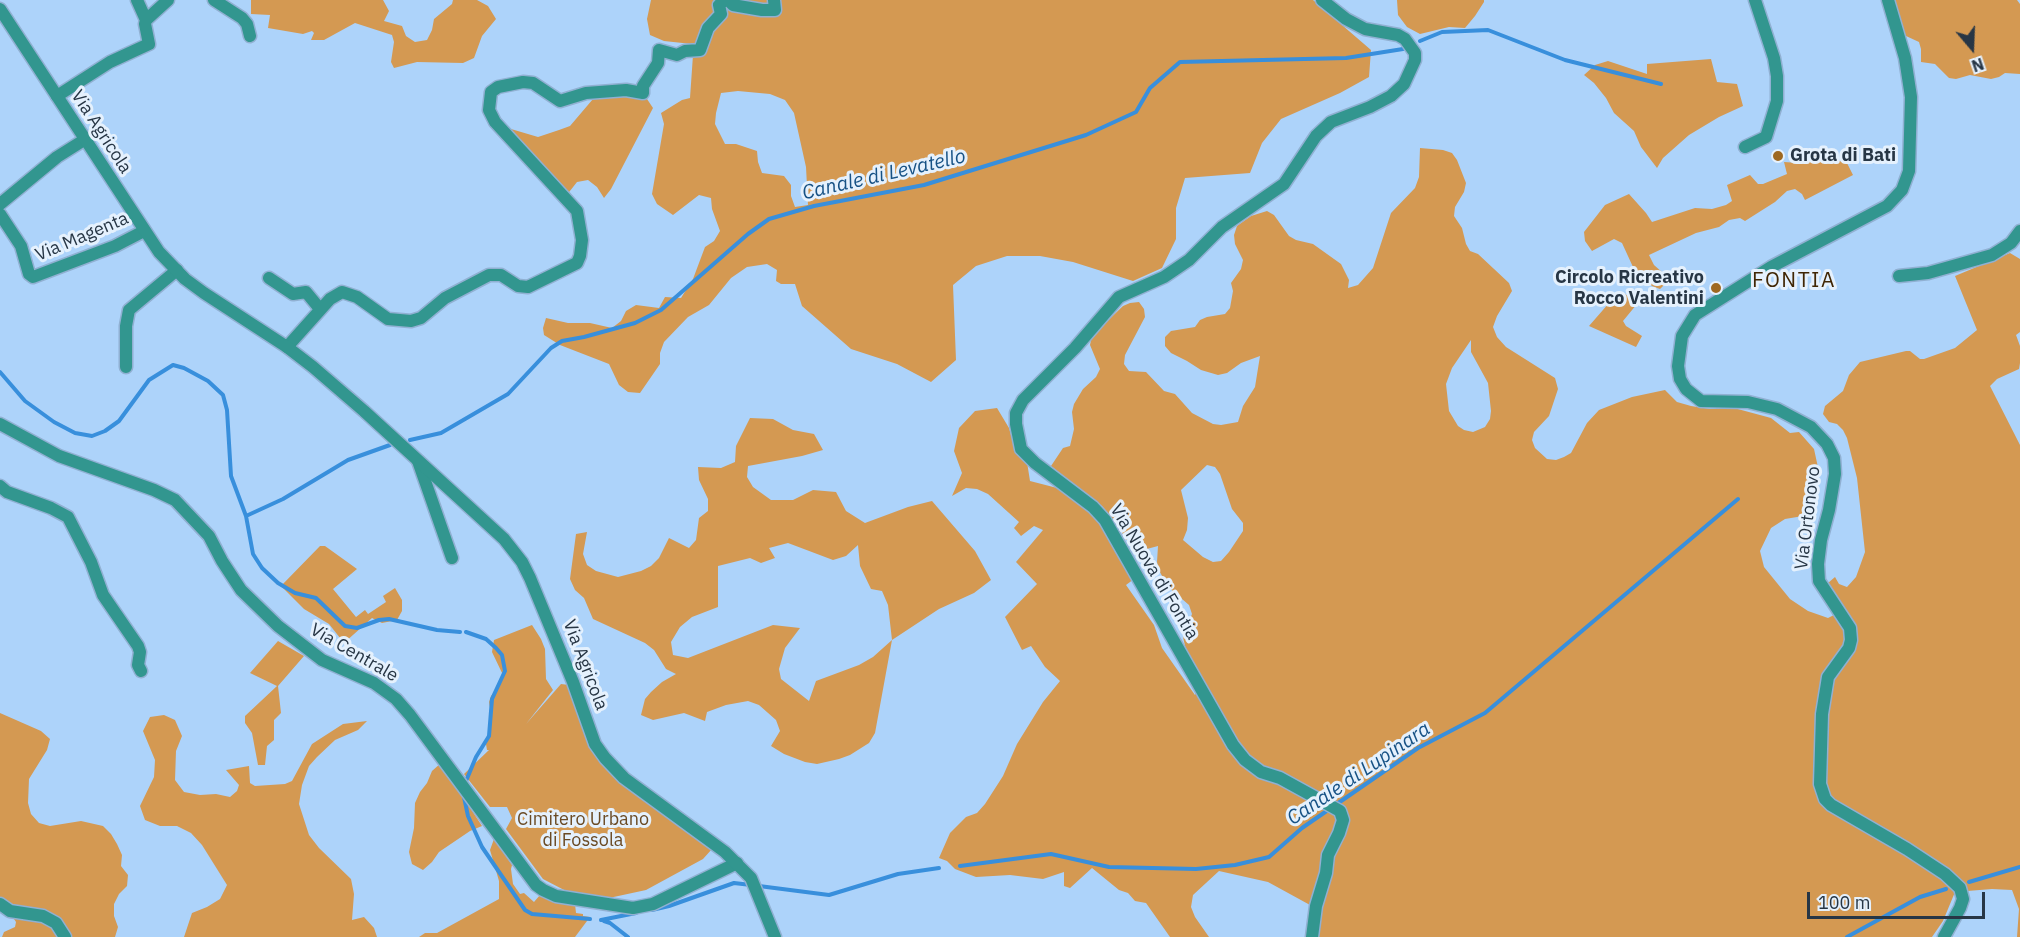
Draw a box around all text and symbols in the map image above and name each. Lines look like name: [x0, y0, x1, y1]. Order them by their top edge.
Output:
north arrow: [1942, 18, 2002, 78]
text: N: [1969, 54, 1987, 76]
street label: Via Agricola: [66, 86, 136, 178]
water label: Canale di Levatello: [800, 145, 968, 205]
place label: Grota di Bati: [1790, 145, 1896, 167]
marker: Grota di Bati: [1771, 149, 1785, 163]
street label: Via Magenta: [32, 208, 132, 266]
place label: Circolo Ricreativo Rocco Valentini: [1555, 267, 1704, 310]
district label: FONTIA: [1752, 268, 1836, 294]
marker: Circolo Ricreativo Rocco Valentini: [1709, 281, 1723, 295]
street label: Via Ortonovo: [1791, 465, 1825, 571]
street label: Via Nuova di Fontia: [1105, 500, 1203, 644]
street label: Via Agricola: [558, 617, 612, 713]
street label: Via Centrale: [306, 619, 402, 687]
water label: Canale di Lupinara: [1283, 717, 1435, 831]
park label: Cimitero Urbano di Fossola: [517, 809, 649, 852]
scale bar: [1810, 880, 1988, 918]
text: 100 m: [1818, 891, 1870, 914]

